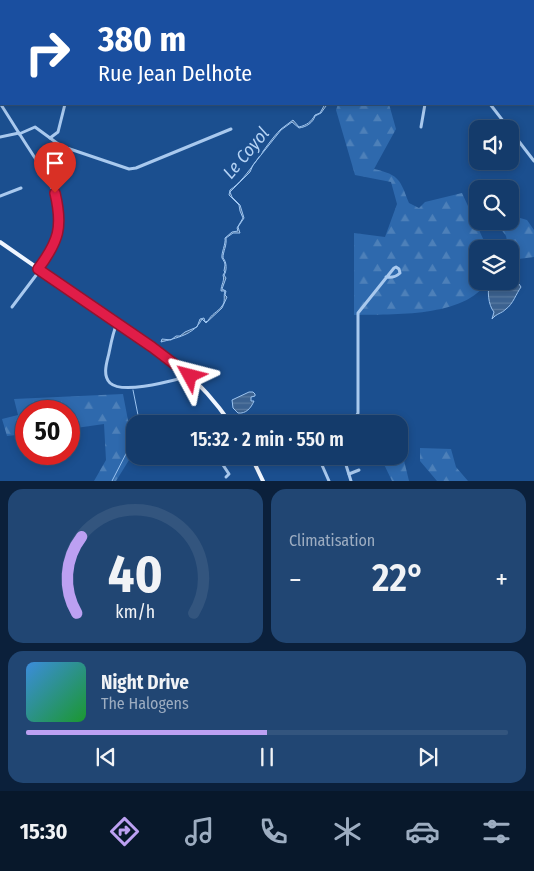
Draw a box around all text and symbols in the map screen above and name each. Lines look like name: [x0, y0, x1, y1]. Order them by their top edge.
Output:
text: 380 m: [98, 18, 186, 60]
icon: right: [15, 20, 80, 85]
text: Rue Jean Delhote: [98, 60, 252, 87]
map controls: [469, 120, 519, 290]
button: sound: [469, 120, 519, 170]
water label: Le Coyol: [218, 123, 274, 183]
pin: [34, 142, 76, 193]
icon: arrive: [41, 149, 69, 177]
button: search: [469, 180, 519, 230]
button: layers: [469, 240, 519, 290]
position arrow: [163, 349, 215, 401]
speed limit sign: 50: [15, 400, 80, 465]
text: 15:32 · 2 min · 550 m: [190, 428, 344, 451]
text: Climatisation: [289, 531, 375, 550]
text: 40: [108, 543, 163, 606]
text: 22°: [372, 555, 425, 601]
text: −: [289, 563, 302, 596]
text: +: [495, 563, 508, 596]
text: km/h: [116, 601, 155, 623]
text: Night Drive: [101, 671, 189, 694]
text: The Halogens: [101, 694, 189, 713]
icon: previous: [92, 743, 120, 771]
icon: pause: [253, 743, 281, 771]
icon: next: [414, 743, 442, 771]
icon: directions: [107, 814, 142, 849]
icon: music: [182, 814, 217, 849]
icon: phone: [256, 814, 291, 849]
icon: climate: [330, 814, 365, 849]
icon: car: [405, 814, 440, 849]
icon: filters: [479, 814, 514, 849]
text: 15:30: [20, 818, 68, 845]

